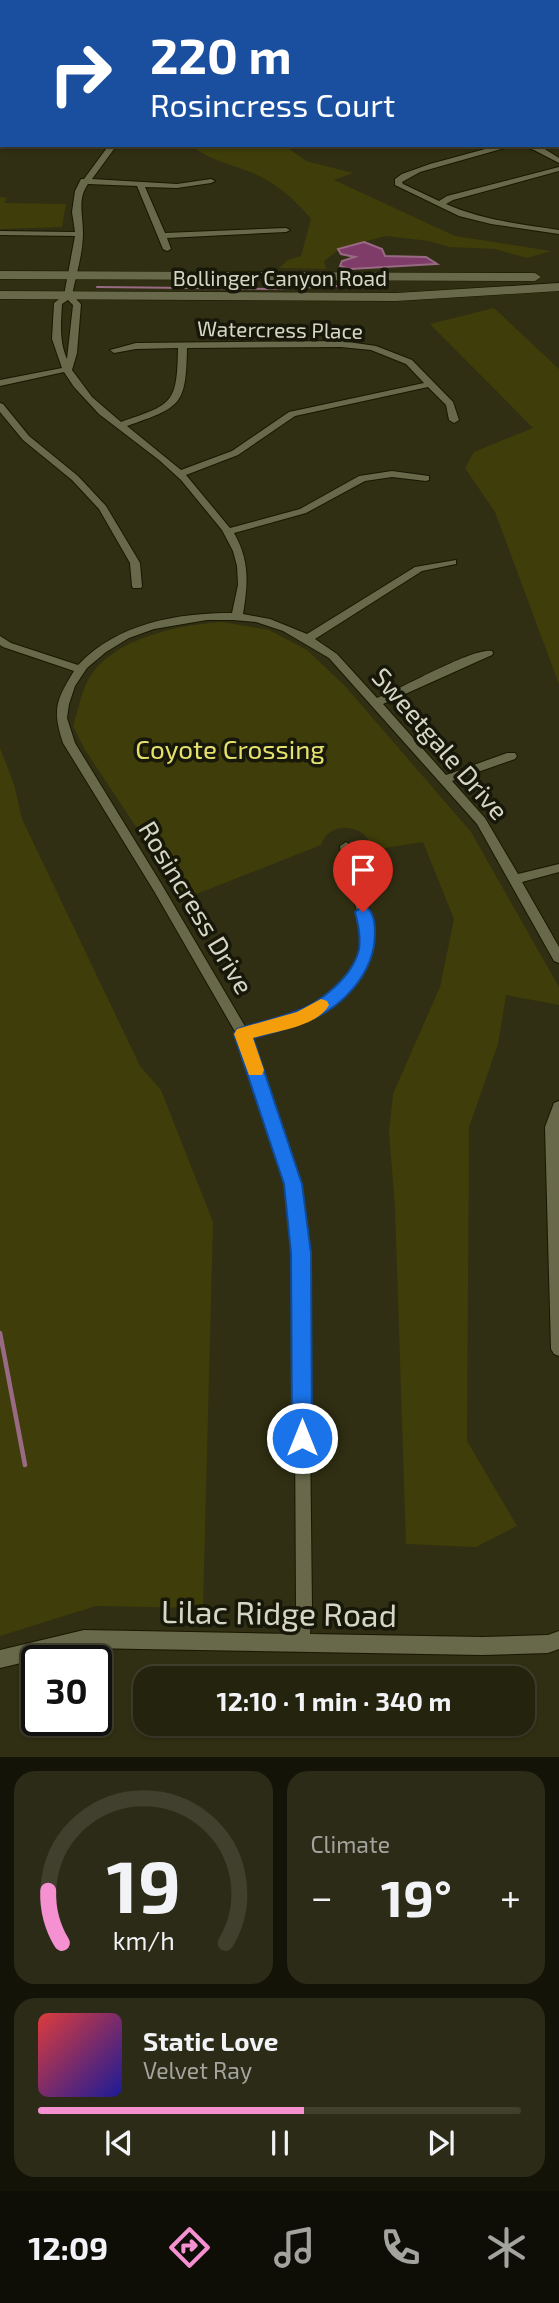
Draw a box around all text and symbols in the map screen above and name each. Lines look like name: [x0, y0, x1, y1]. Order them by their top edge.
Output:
text: 220 m: [150, 25, 292, 84]
icon: right: [35, 28, 126, 119]
text: Rosincress Court: [150, 85, 395, 123]
street label: Bollinger Canyon Road: [173, 265, 387, 290]
street label: Watercress Place: [197, 315, 363, 343]
street label: Sweetgale Drive: [366, 661, 516, 825]
park label: Coyote Crossing: [135, 733, 325, 764]
street label: Rosincress Drive: [133, 815, 261, 999]
pin: [333, 840, 393, 912]
icon: arrive: [344, 851, 382, 889]
position arrow: [265, 1401, 339, 1475]
street label: Lilac Ridge Road: [161, 1591, 397, 1633]
speed limit sign: 30: [21, 1645, 112, 1736]
text: 12:10 · 1 min · 340 m: [217, 1685, 451, 1716]
text: Climate: [311, 1830, 390, 1858]
text: 19: [106, 1841, 180, 1929]
text: 19°: [381, 1865, 452, 1927]
text: −: [311, 1873, 333, 1919]
text: +: [500, 1873, 521, 1919]
text: km/h: [112, 1925, 174, 1955]
text: Static Love: [143, 2025, 279, 2056]
text: Velvet Ray: [143, 2056, 252, 2084]
icon: previous: [100, 2124, 138, 2162]
icon: pause: [261, 2124, 299, 2162]
icon: next: [422, 2124, 460, 2162]
icon: directions: [165, 2223, 214, 2272]
icon: music: [270, 2223, 319, 2272]
icon: phone: [376, 2223, 425, 2272]
icon: climate: [482, 2223, 531, 2272]
text: 12:09: [28, 2228, 108, 2266]

